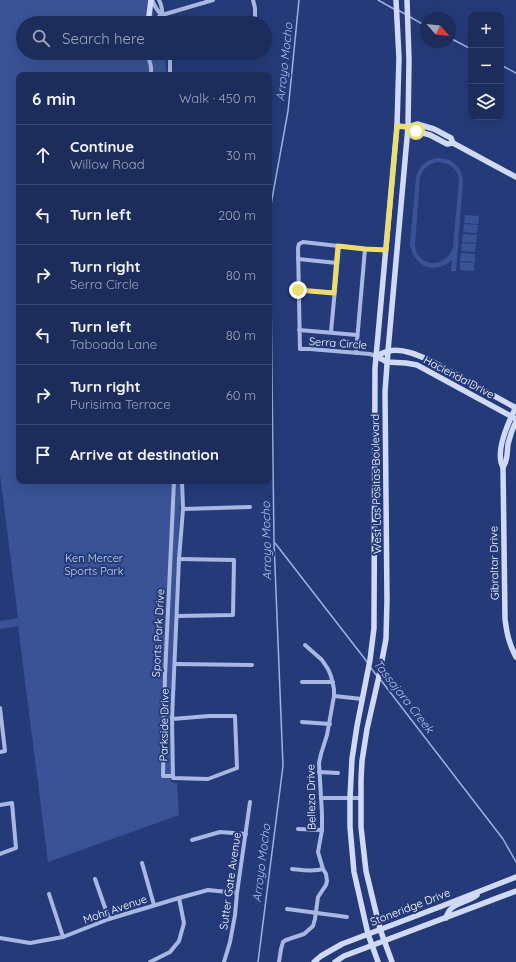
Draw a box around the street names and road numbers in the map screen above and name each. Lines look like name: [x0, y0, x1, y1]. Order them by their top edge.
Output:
street label: Serra Circle: [308, 334, 368, 352]
street label: Hacienda Drive: [421, 353, 497, 401]
street label: West Las Positas Boulevard: [368, 414, 384, 554]
street label: Gibraltar Drive: [486, 526, 502, 600]
street label: Sports Park Drive: [149, 588, 167, 678]
street label: Parkside Drive: [156, 688, 172, 762]
street label: Belleza Drive: [303, 764, 319, 830]
street label: Sutter Gate Avenue: [216, 831, 244, 931]
street label: Stoneridge Drive: [368, 885, 452, 929]
street label: Mohr Avenue: [81, 891, 149, 927]

